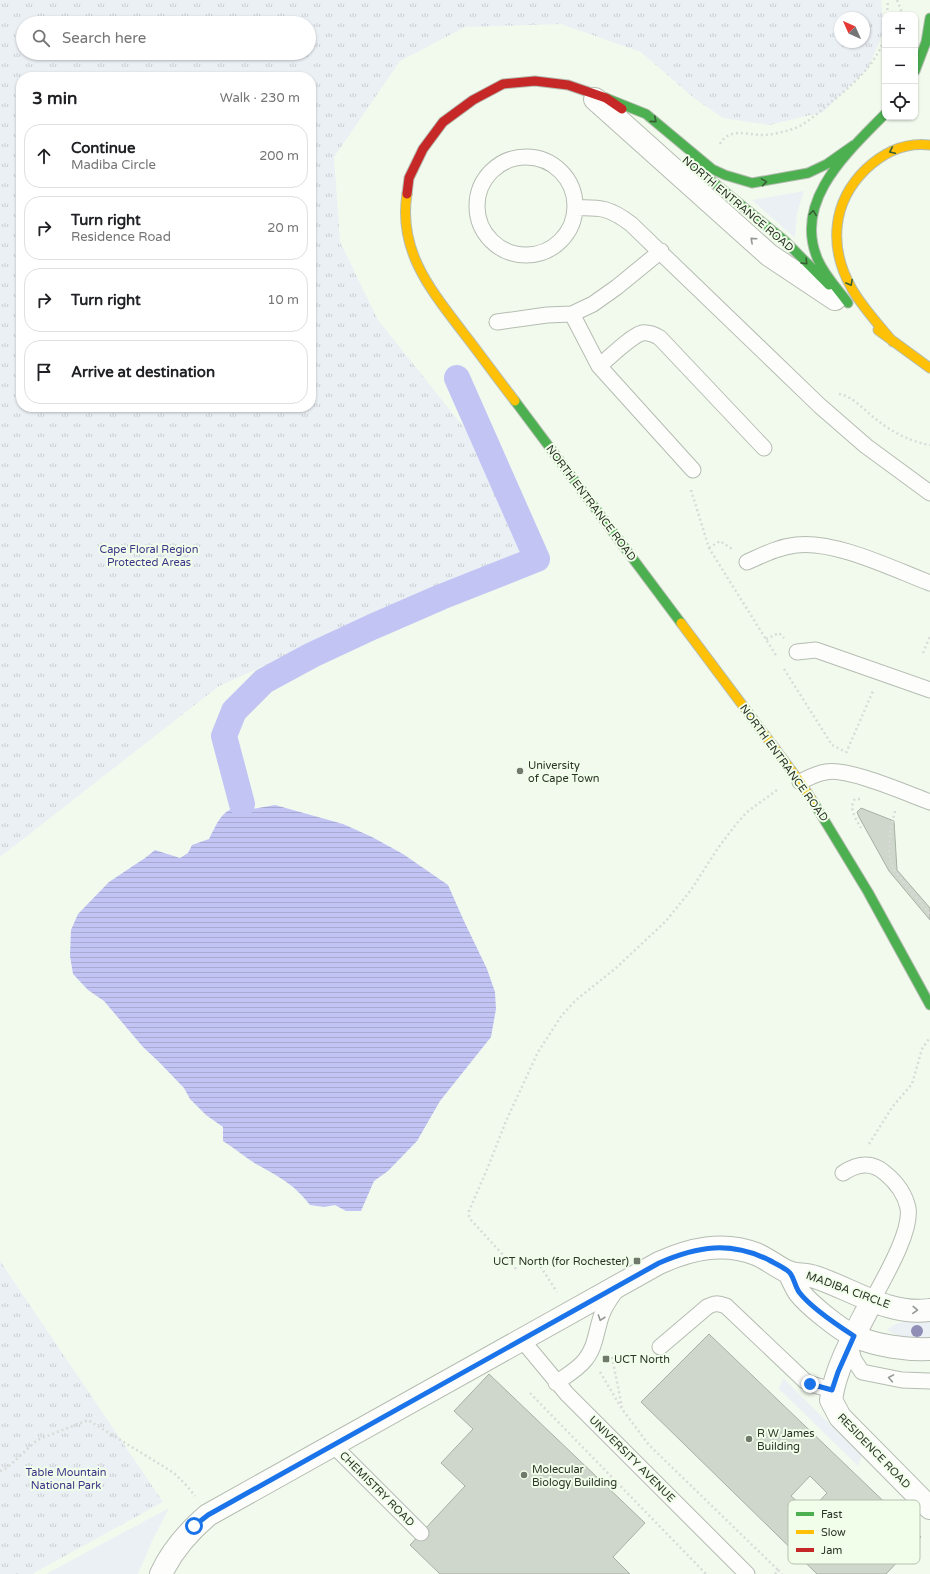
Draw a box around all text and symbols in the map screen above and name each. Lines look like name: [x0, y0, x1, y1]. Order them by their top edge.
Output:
north arrow: [834, 12, 870, 48]
map controls: [882, 12, 918, 120]
button: +: [882, 12, 918, 48]
search box: [16, 16, 316, 60]
icon: search: [30, 27, 52, 49]
text: Search here: [62, 29, 146, 47]
button: −: [882, 48, 918, 84]
button: locate: [882, 84, 918, 120]
text: 3 min: [32, 88, 77, 109]
text: Walk · 230 m: [220, 90, 300, 106]
one-way arrow: [649, 116, 657, 123]
text: Continue: [71, 139, 135, 157]
icon: ahead: [33, 145, 55, 167]
one-way arrow: [889, 146, 897, 154]
text: 200 m: [259, 148, 299, 164]
street label: NORTH ENTRANCE ROAD: [680, 154, 796, 254]
text: Madiba Circle: [71, 157, 156, 173]
one-way arrow: [760, 178, 767, 186]
one-way arrow: [808, 210, 817, 217]
text: Turn right: [71, 211, 141, 229]
icon: right: [33, 217, 55, 239]
text: 20 m: [267, 220, 299, 236]
text: Residence Road: [71, 229, 171, 245]
one-way arrow: [750, 238, 757, 245]
one-way arrow: [800, 257, 808, 265]
one-way arrow: [846, 279, 853, 286]
icon: right: [33, 289, 55, 311]
text: Turn right: [71, 291, 141, 309]
text: 10 m: [267, 292, 299, 308]
icon: arrive: [33, 361, 55, 383]
text: Arrive at destination: [71, 363, 215, 381]
street label: NORTH ENTRANCE ROAD: [543, 443, 639, 563]
park label: Cape Floral Region Protected Areas: [99, 543, 199, 569]
street label: NORTH ENTRANCE ROAD: [737, 702, 831, 824]
place label: University of Cape Town: [528, 759, 600, 785]
marker: University of Cape Town: [515, 766, 525, 776]
place label: UCT North (for Rochester): [493, 1255, 629, 1268]
marker: UCT North (for Rochester): [632, 1256, 642, 1266]
street label: MADIBA CIRCLE: [804, 1269, 892, 1311]
one-way arrow: [912, 1305, 918, 1314]
one-way arrow: [597, 1315, 606, 1322]
place label: UCT North: [614, 1353, 670, 1366]
marker: UCT North: [601, 1354, 611, 1364]
one-way arrow: [888, 1374, 894, 1383]
route end: [801, 1375, 819, 1393]
street label: RESIDENCE ROAD: [835, 1411, 913, 1491]
street label: UNIVERSITY AVENUE: [586, 1413, 678, 1505]
place label: R W James Building: [757, 1427, 815, 1453]
marker: R W James Building: [744, 1434, 754, 1444]
street label: CHEMISTRY ROAD: [337, 1449, 417, 1529]
place label: Molecular Biology Building: [532, 1463, 617, 1489]
park label: Table Mountain National Park: [25, 1466, 107, 1492]
marker: Molecular Biology Building: [519, 1470, 529, 1480]
legend: [788, 1500, 920, 1564]
text: Fast: [821, 1508, 842, 1521]
route start: [185, 1517, 203, 1535]
text: Slow: [821, 1526, 846, 1539]
text: Jam: [821, 1544, 842, 1557]

